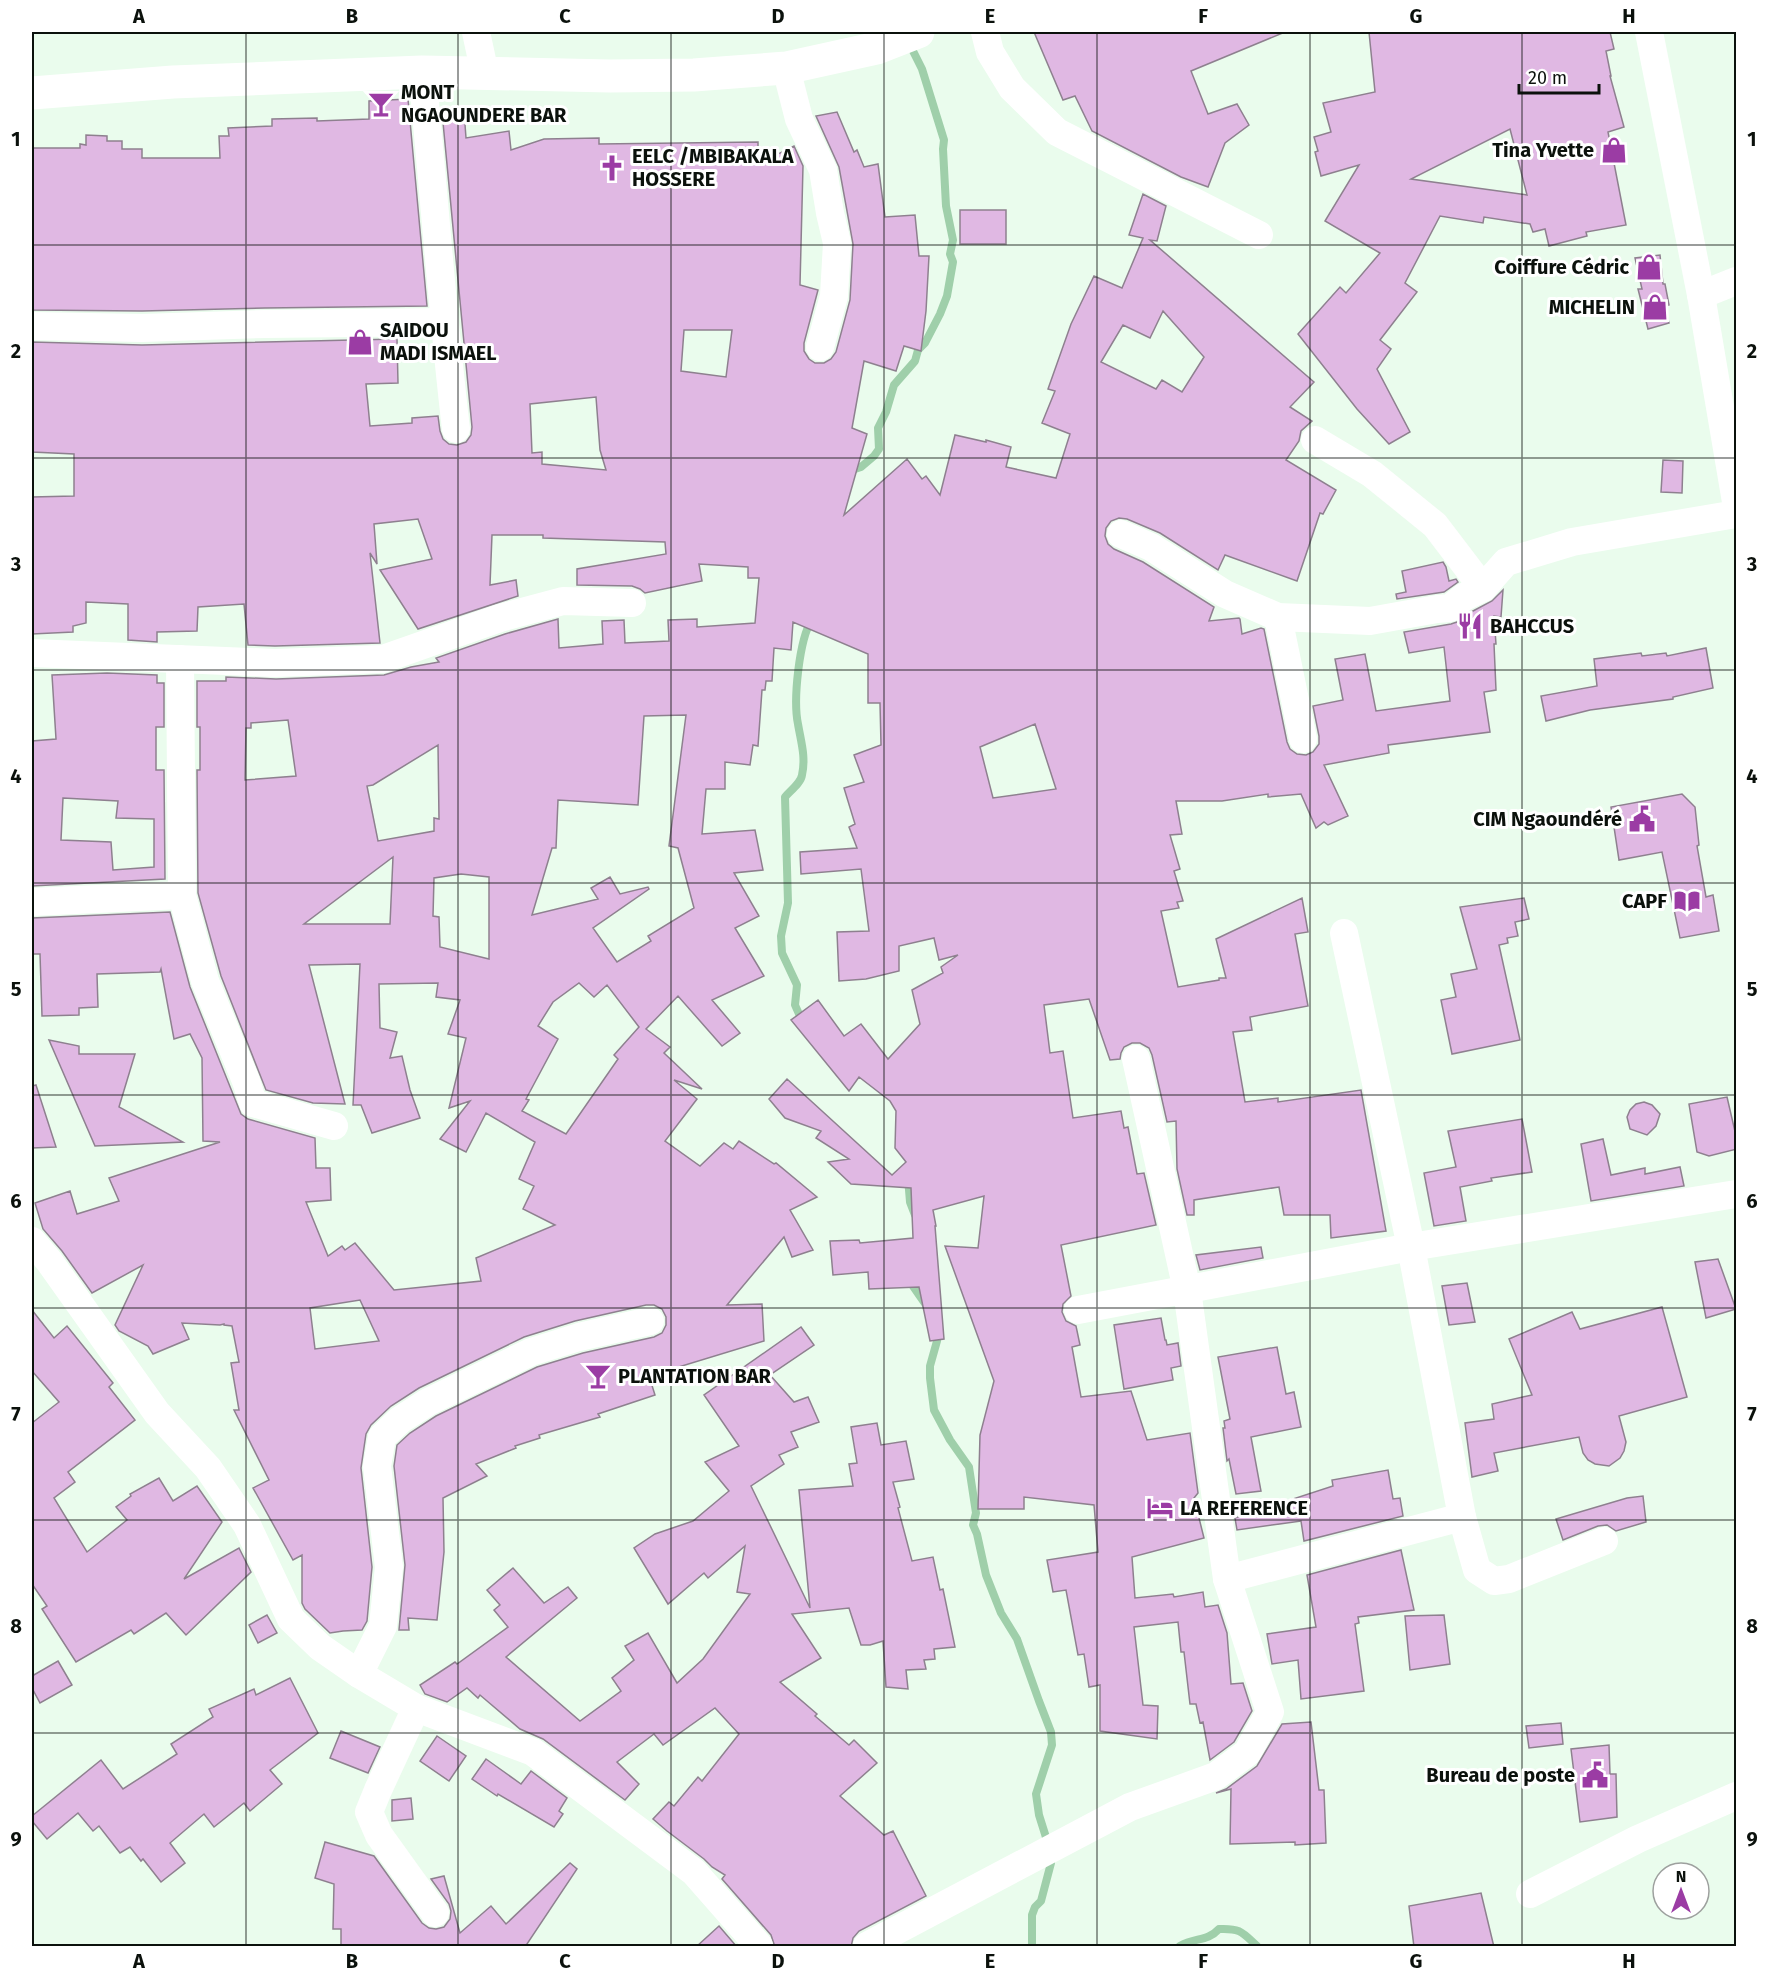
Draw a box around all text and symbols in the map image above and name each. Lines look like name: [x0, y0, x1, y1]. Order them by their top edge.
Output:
text: A: [132, 4, 146, 28]
text: B: [346, 4, 358, 28]
text: C: [559, 4, 571, 28]
text: D: [771, 4, 785, 28]
text: E: [985, 4, 995, 28]
text: F: [1198, 4, 1208, 28]
text: G: [1410, 4, 1422, 28]
text: H: [1622, 4, 1636, 28]
scale bar: [1519, 57, 1598, 95]
text: 20 m: [1528, 67, 1567, 89]
place label: MONT NGAOUNDERE BAR: [401, 80, 567, 127]
bar icon: MONT NGAOUNDERE BAR: [366, 89, 396, 119]
text: 1: [11, 127, 21, 151]
text: 1: [1747, 127, 1757, 151]
shop icon: Tina Yvette: [1599, 135, 1629, 165]
place label: Tina Yvette: [1492, 138, 1594, 162]
place label: EELC /MBIBAKALA HOSSERE: [632, 144, 795, 191]
church icon: EELC /MBIBAKALA HOSSERE: [597, 153, 627, 183]
shop icon: Coiffure Cédric: [1634, 252, 1664, 282]
place label: Coiffure Cédric: [1494, 255, 1629, 279]
shop icon: MICHELIN: [1640, 292, 1670, 322]
place label: MICHELIN: [1549, 295, 1635, 319]
place label: SAIDOU MADI ISMAEL: [380, 318, 497, 365]
shop icon: SAIDOU MADI ISMAEL: [345, 327, 375, 357]
text: 2: [11, 339, 21, 363]
text: 2: [1747, 339, 1757, 363]
text: 3: [10, 552, 21, 576]
text: 3: [1746, 552, 1757, 576]
restaurant icon: BAHCCUS: [1455, 611, 1485, 641]
place label: BAHCCUS: [1490, 614, 1574, 638]
text: 4: [10, 764, 22, 788]
text: 4: [1746, 764, 1758, 788]
public building icon: CIM Ngaoundéré: [1627, 804, 1657, 834]
place label: CIM Ngaoundéré: [1473, 807, 1622, 831]
library icon: CAPF: [1672, 886, 1702, 916]
place label: CAPF: [1622, 889, 1667, 913]
text: 5: [11, 977, 22, 1001]
text: 5: [1747, 977, 1758, 1001]
text: 6: [10, 1189, 22, 1213]
text: 6: [1746, 1189, 1758, 1213]
bar icon: PLANTATION BAR: [583, 1361, 613, 1391]
place label: PLANTATION BAR: [618, 1364, 771, 1388]
text: 7: [11, 1402, 21, 1426]
text: 7: [1747, 1402, 1757, 1426]
hotel icon: LA REFERENCE: [1145, 1493, 1175, 1523]
place label: LA REFERENCE: [1180, 1496, 1308, 1520]
text: 8: [10, 1614, 22, 1638]
text: 8: [1746, 1614, 1758, 1638]
public building icon: Bureau de poste: [1580, 1760, 1610, 1790]
place label: Bureau de poste: [1426, 1763, 1575, 1787]
text: 9: [10, 1827, 22, 1851]
text: 9: [1746, 1827, 1758, 1851]
north arrow: [1651, 1861, 1711, 1921]
text: N: [1676, 1867, 1686, 1886]
text: A: [132, 1949, 146, 1973]
text: B: [346, 1949, 358, 1973]
text: C: [559, 1949, 571, 1973]
text: D: [771, 1949, 785, 1973]
text: E: [985, 1949, 995, 1973]
text: F: [1198, 1949, 1208, 1973]
text: G: [1410, 1949, 1422, 1973]
text: H: [1622, 1949, 1636, 1973]

